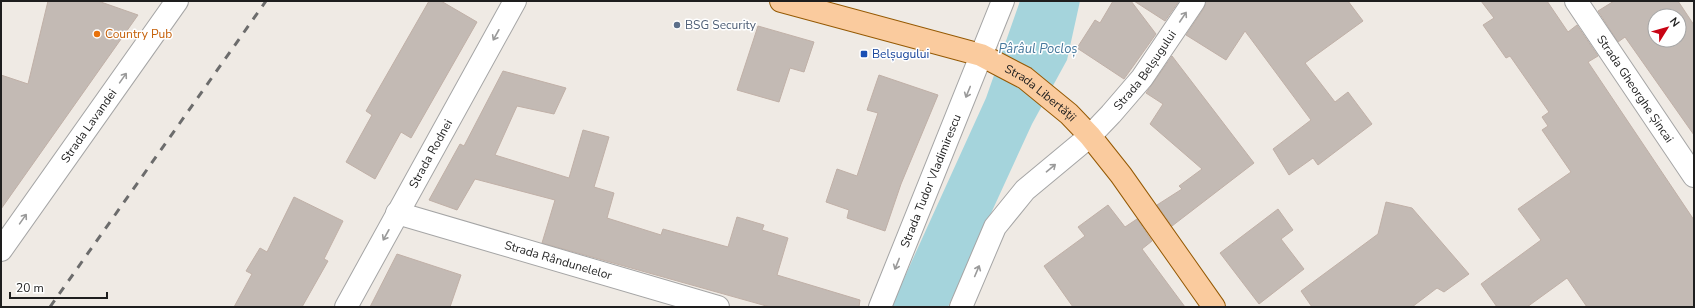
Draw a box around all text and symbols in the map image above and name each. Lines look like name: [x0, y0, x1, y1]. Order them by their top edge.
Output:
north arrow: [1647, 8, 1687, 48]
one-way arrow: [1179, 12, 1187, 23]
text: N: [1666, 14, 1683, 30]
place label: BSG Security: [685, 17, 757, 33]
marker: BSG Security: [672, 20, 682, 30]
place label: Country Pub: [105, 26, 172, 42]
street label: Strada Belșugului: [1110, 27, 1180, 114]
marker: Country Pub: [92, 29, 102, 39]
one-way arrow: [492, 29, 500, 41]
street label: Strada Gheorghe Șincai: [1593, 32, 1677, 146]
water label: Pârâul Pocloș: [998, 40, 1078, 58]
place label: Belșugului: [872, 46, 929, 62]
marker: Belșugului: [859, 49, 869, 59]
street label: Strada Libertății: [1002, 61, 1080, 125]
one-way arrow: [118, 73, 127, 84]
one-way arrow: [963, 85, 971, 97]
street label: Strada Lavandei: [57, 86, 120, 166]
street label: Strada Tudor Vladimirescu: [897, 112, 965, 250]
street label: Strada Rodnei: [405, 117, 456, 191]
one-way arrow: [1046, 163, 1057, 172]
one-way arrow: [19, 213, 27, 224]
one-way arrow: [381, 228, 389, 240]
street label: Strada Rândunelelor: [503, 237, 615, 284]
one-way arrow: [893, 257, 901, 269]
one-way arrow: [973, 266, 981, 278]
scale bar: [10, 274, 107, 300]
text: 20 m: [16, 280, 44, 296]

